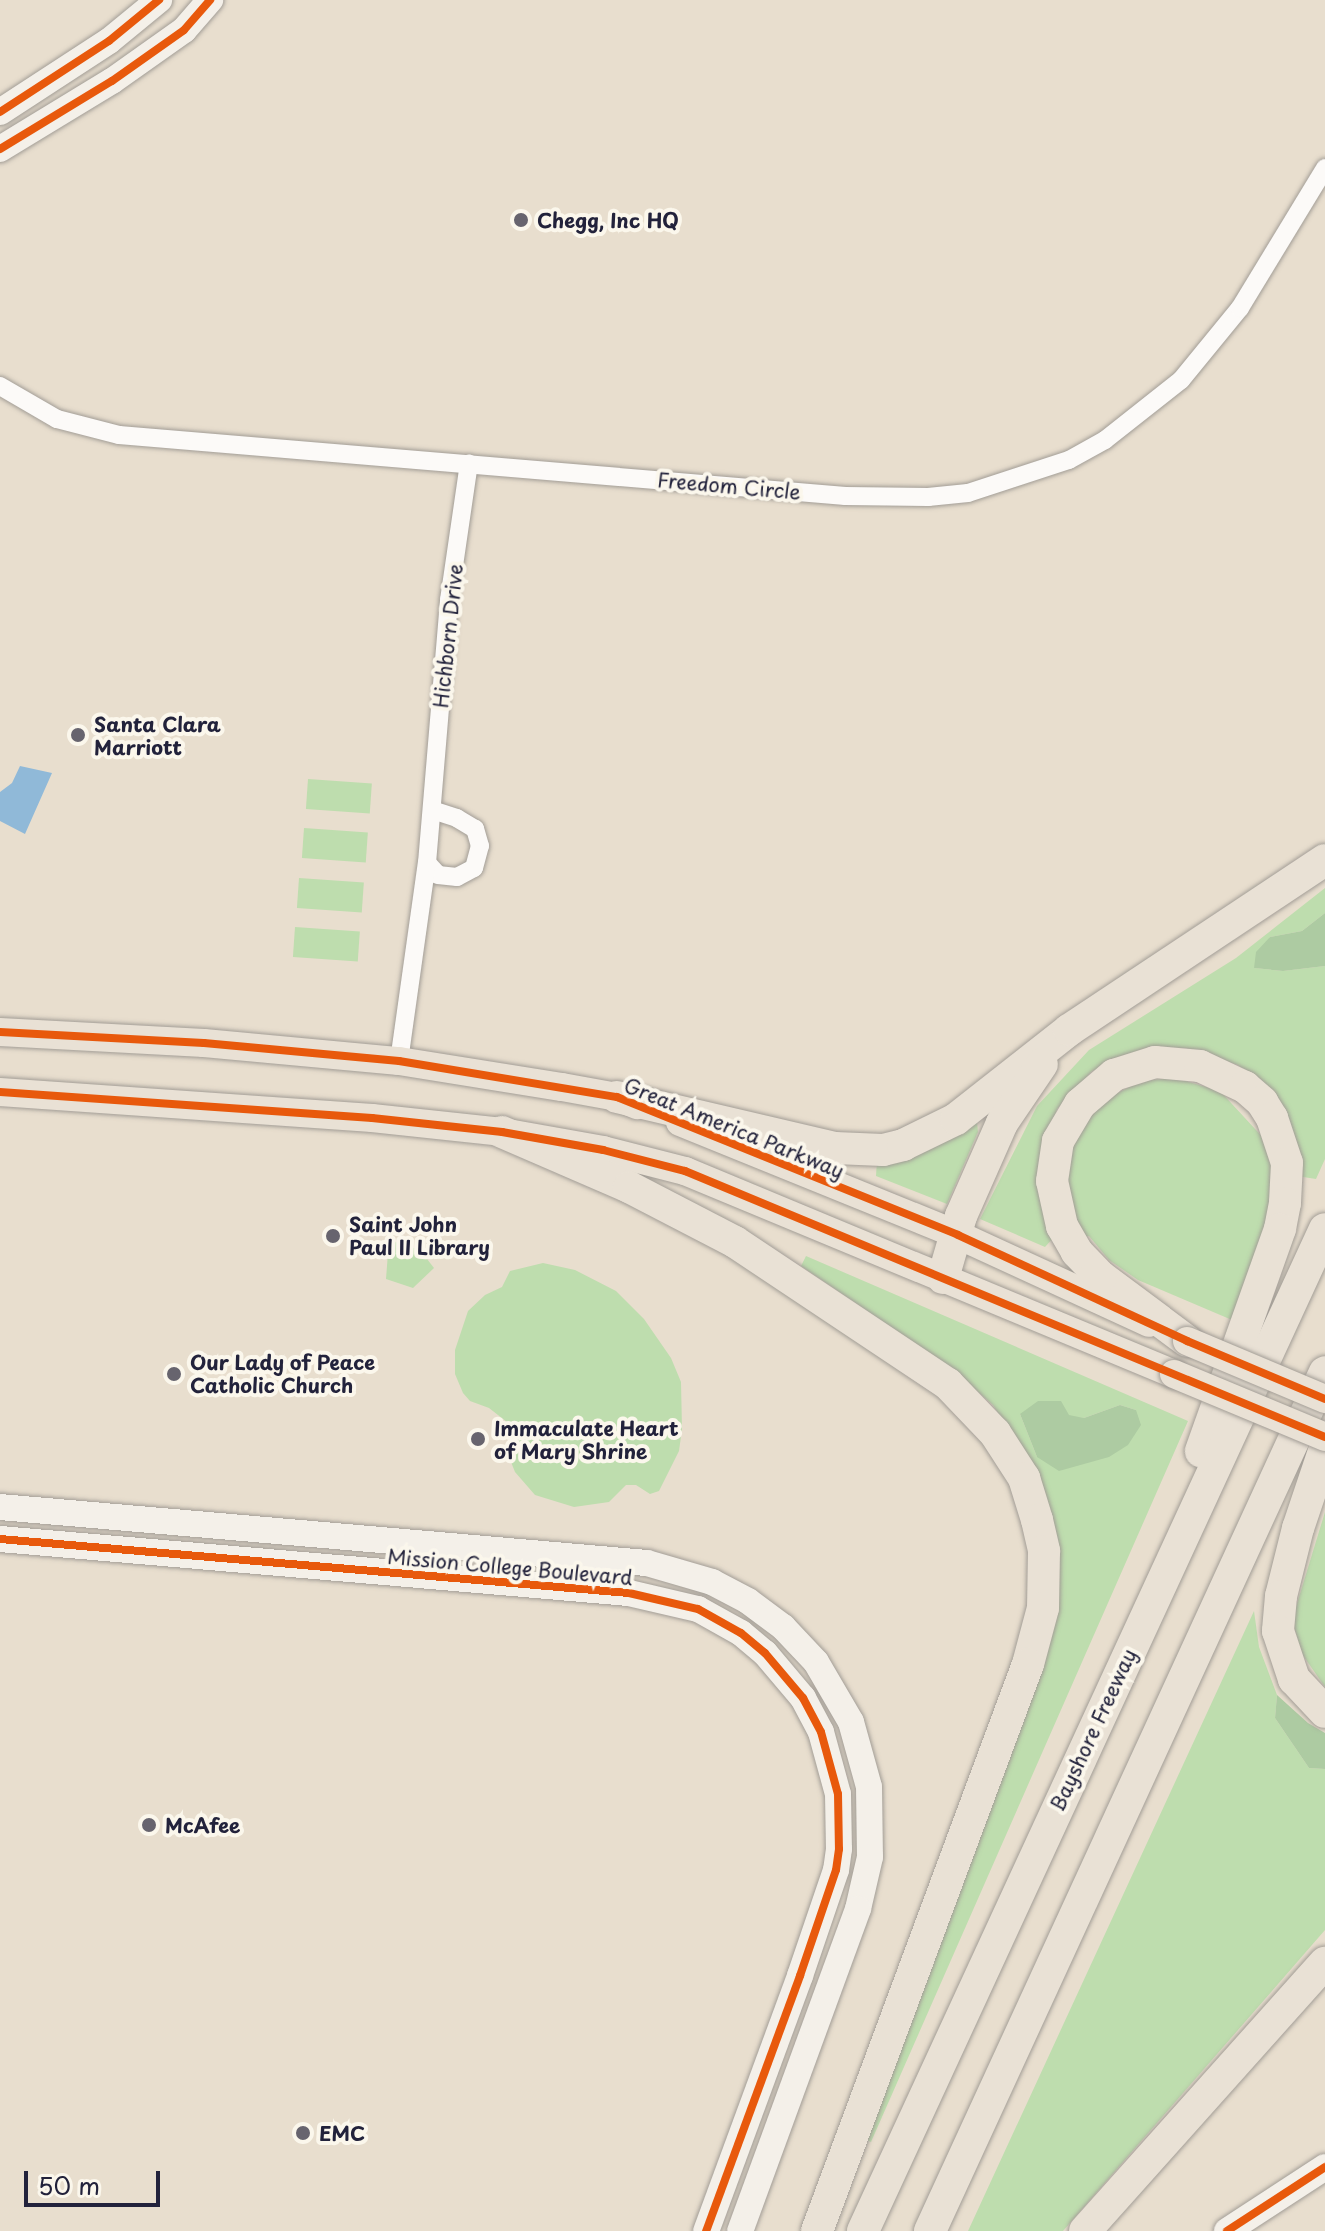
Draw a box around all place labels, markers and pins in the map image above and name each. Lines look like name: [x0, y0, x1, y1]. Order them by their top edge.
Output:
place label: Chegg, Inc HQ: [537, 208, 679, 232]
marker: Chegg, Inc HQ: [512, 211, 530, 229]
place label: Santa Clara Marriott: [94, 712, 220, 759]
marker: Santa Clara Marriott: [69, 726, 87, 744]
place label: Saint John Paul II Library: [349, 1212, 491, 1259]
marker: Saint John Paul II Library: [324, 1227, 342, 1245]
place label: Our Lady of Peace Catholic Church: [190, 1350, 376, 1397]
marker: Our Lady of Peace Catholic Church: [165, 1365, 183, 1383]
place label: Immaculate Heart of Mary Shrine: [494, 1416, 680, 1463]
marker: Immaculate Heart of Mary Shrine: [469, 1430, 487, 1448]
place label: McAfee: [165, 1813, 240, 1837]
marker: McAfee: [140, 1816, 158, 1834]
place label: EMC: [319, 2121, 365, 2145]
marker: EMC: [294, 2124, 312, 2142]

